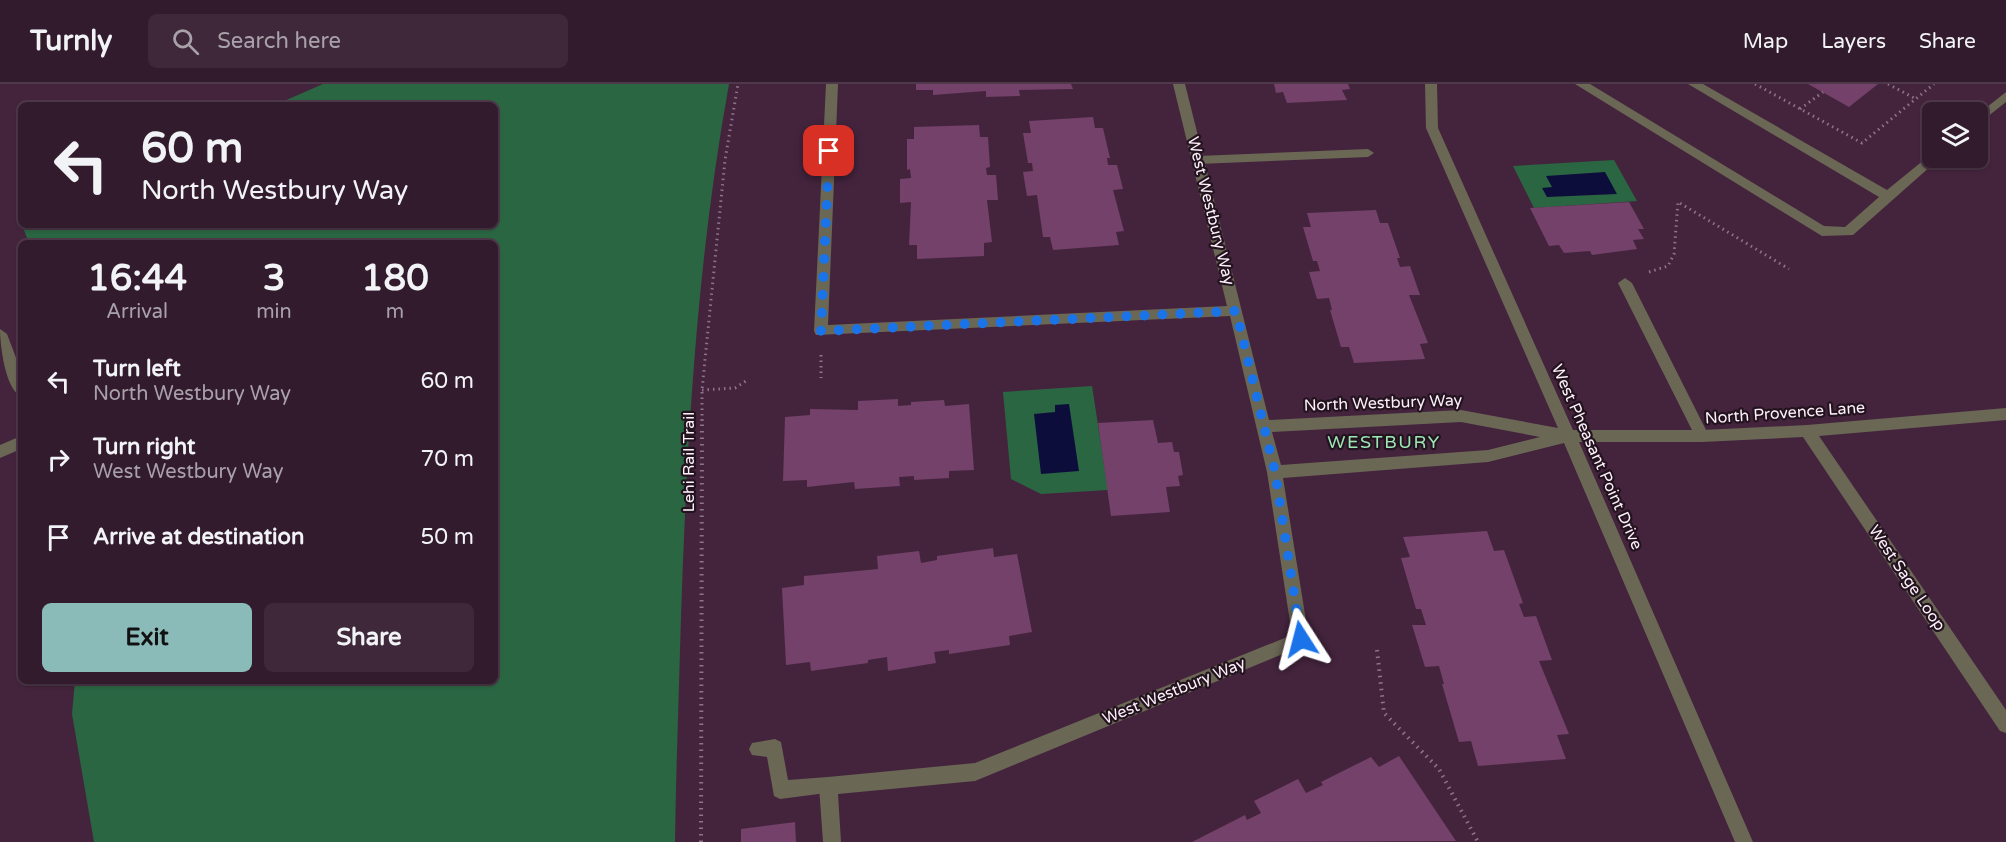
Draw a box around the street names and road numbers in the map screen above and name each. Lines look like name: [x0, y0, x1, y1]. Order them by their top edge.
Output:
street label: West Westbury Way: [1183, 135, 1239, 288]
street label: West Pheasant Point Drive: [1547, 361, 1647, 553]
street label: North Westbury Way: [1303, 390, 1463, 416]
street label: North Provence Lane: [1704, 397, 1866, 429]
street label: Lehi Rail Trail: [679, 412, 699, 512]
street label: West Sage Loop: [1864, 521, 1950, 635]
street label: West Westbury Way: [1100, 653, 1249, 729]

